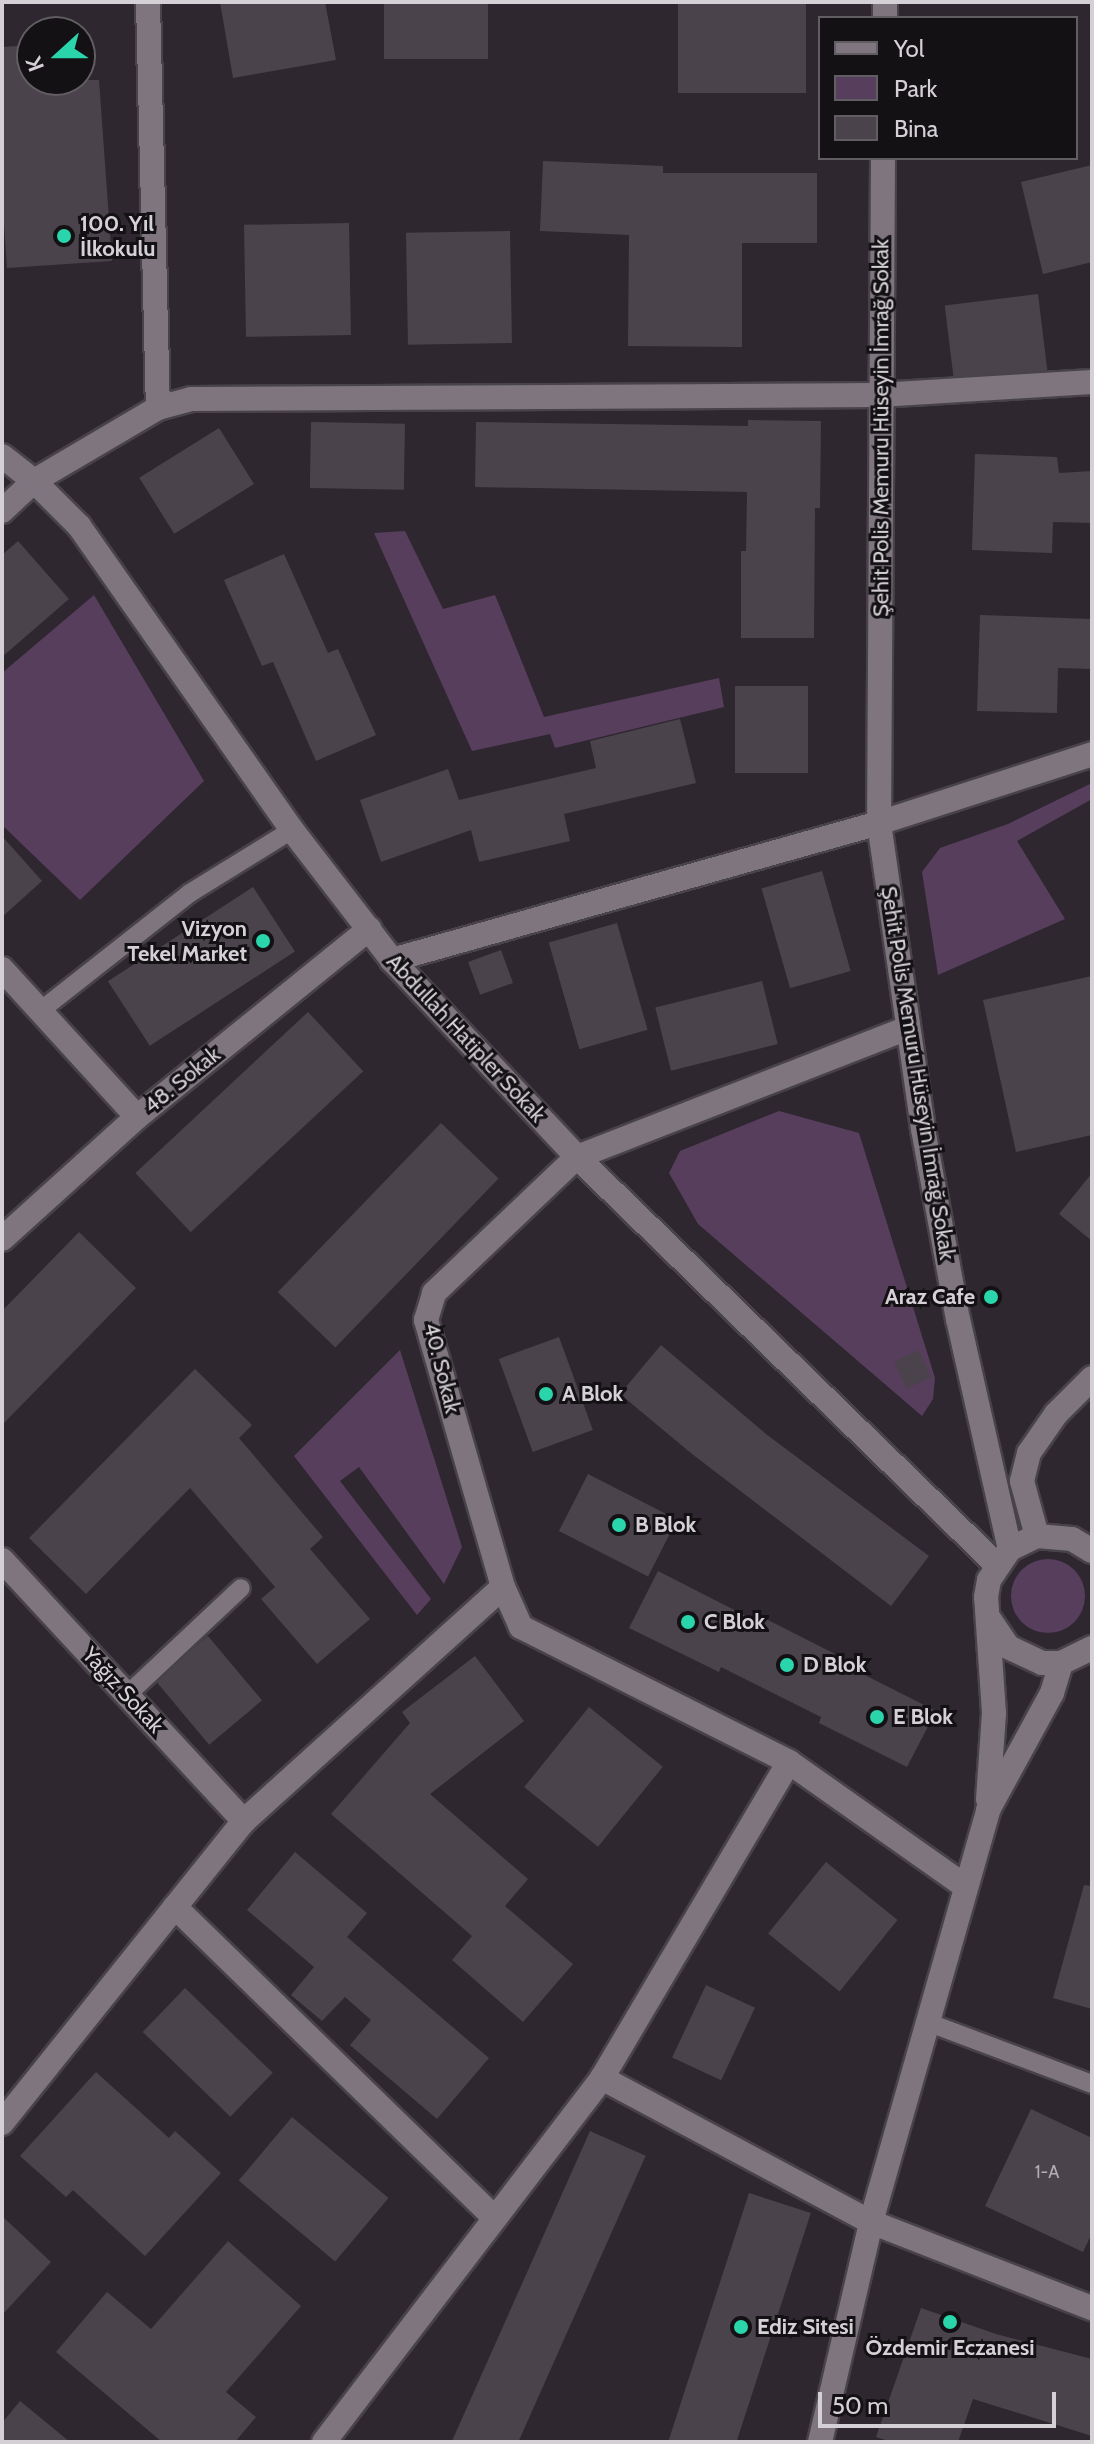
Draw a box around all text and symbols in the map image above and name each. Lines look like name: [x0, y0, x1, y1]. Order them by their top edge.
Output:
north arrow: [16, 16, 96, 96]
legend: [818, 16, 1078, 160]
text: Yol: [894, 34, 924, 63]
text: K: [20, 53, 50, 75]
text: Park: [894, 74, 937, 103]
text: Bina: [894, 114, 938, 143]
place label: 100. Yıl İlkokulu: [80, 210, 155, 262]
marker: 100. Yıl İlkokulu: [55, 227, 73, 245]
street label: Şehit Polis Memuru Hüseyin İmrağ Sokak: [868, 239, 894, 617]
street label: Şehit Polis Memuru Hüseyin İmrağ Sokak: [875, 884, 961, 1262]
place label: Vizyon Tekel Market: [127, 915, 247, 966]
marker: Vizyon Tekel Market: [254, 932, 272, 950]
street label: Abdullah Hatipler Sokak: [381, 948, 551, 1128]
street label: 48. Sokak: [138, 1041, 226, 1119]
place label: Araz Cafe: [885, 1284, 975, 1310]
marker: Araz Cafe: [982, 1288, 1000, 1306]
street label: 40. Sokak: [418, 1320, 466, 1416]
place label: A Blok: [562, 1381, 623, 1407]
marker: A Blok: [537, 1385, 555, 1403]
place label: B Blok: [635, 1512, 696, 1538]
marker: B Blok: [610, 1516, 628, 1534]
place label: C Blok: [704, 1609, 765, 1635]
marker: C Blok: [679, 1613, 697, 1631]
street label: Yağız Sokak: [77, 1642, 169, 1738]
place label: D Blok: [803, 1652, 866, 1678]
marker: D Blok: [778, 1656, 796, 1674]
place label: E Blok: [893, 1704, 953, 1730]
marker: E Blok: [868, 1708, 886, 1726]
house number: 1-A: [1035, 2161, 1059, 2183]
marker: Özdemir Eczanesi: [941, 2313, 959, 2331]
place label: Ediz Sitesi: [757, 2314, 854, 2340]
marker: Ediz Sitesi: [732, 2318, 750, 2336]
place label: Özdemir Eczanesi: [865, 2335, 1035, 2361]
scale bar: [822, 2376, 1060, 2426]
text: 50 m: [832, 2391, 888, 2420]

